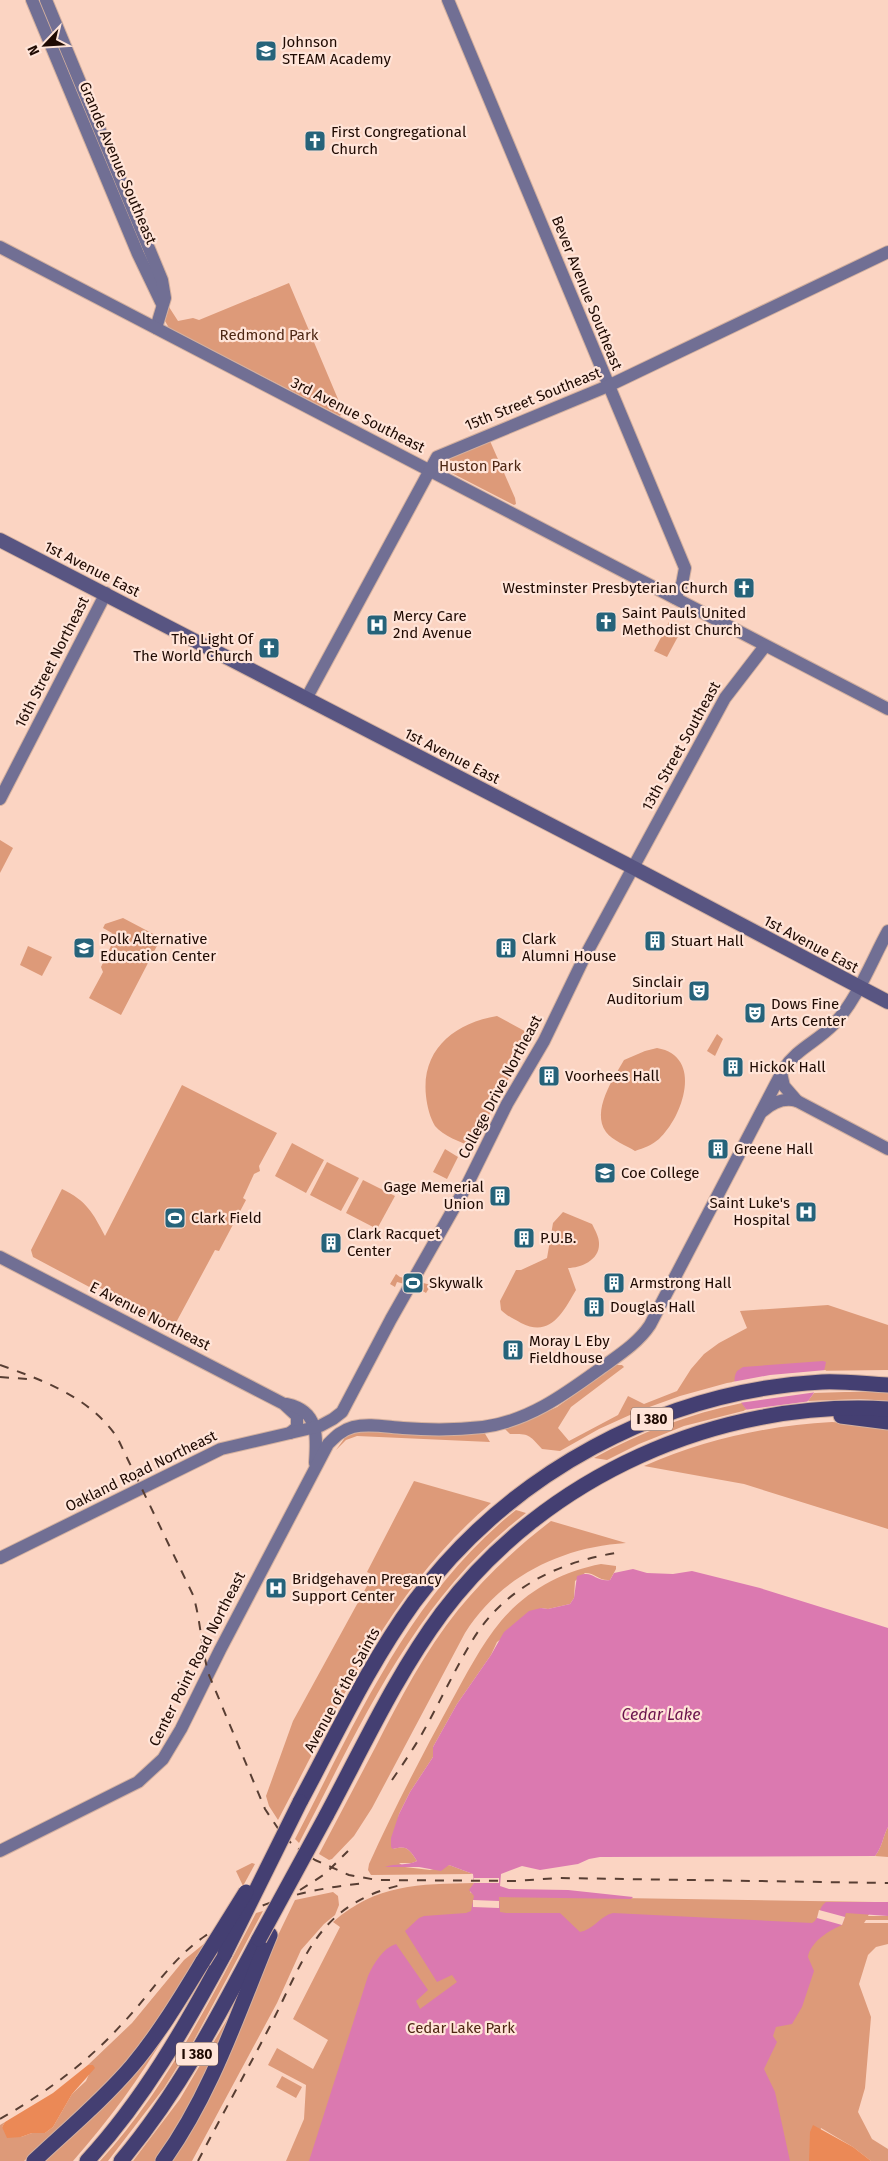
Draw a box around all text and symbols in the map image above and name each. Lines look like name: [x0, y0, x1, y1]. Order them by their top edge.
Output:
north arrow: [20, 20, 70, 70]
place label: Johnson STEAM Academy: [282, 33, 392, 68]
school or university icon: Johnson STEAM Academy: [254, 39, 278, 63]
text: N: [24, 42, 43, 58]
street label: Grande Avenue Southeast: [76, 79, 161, 248]
place label: First Congregational Church: [331, 123, 467, 158]
church icon: First Congregational Church: [303, 129, 327, 153]
street label: Bever Avenue Southeast: [548, 213, 626, 373]
park label: Redmond Park: [220, 326, 319, 344]
street label: 15th Street Southeast: [462, 363, 604, 435]
street label: 3rd Avenue Southeast: [288, 373, 428, 457]
park label: Huston Park: [439, 457, 521, 475]
street label: 1st Avenue East: [41, 537, 143, 601]
church icon: Westminster Presbyterian Church: [732, 576, 756, 600]
place label: Westminster Presbyterian Church: [503, 579, 728, 597]
street label: 16th Street Northeast: [11, 593, 93, 731]
place label: Saint Pauls United Methodist Church: [622, 604, 746, 639]
place label: Mercy Care 2nd Avenue: [393, 607, 472, 642]
church icon: Saint Pauls United Methodist Church: [594, 610, 618, 634]
hospital icon: Mercy Care 2nd Avenue: [365, 613, 389, 637]
place label: The Light Of The World Church: [133, 630, 254, 665]
church icon: The Light Of The World Church: [257, 636, 281, 660]
street label: 13th Street Southeast: [638, 678, 724, 814]
street label: 1st Avenue East: [401, 724, 503, 788]
street label: 1st Avenue East: [760, 911, 862, 977]
building icon: Stuart Hall: [643, 929, 667, 953]
place label: Polk Alternative Education Center: [100, 930, 216, 965]
place label: Clark Alumni House: [522, 930, 616, 965]
place label: Stuart Hall: [671, 932, 744, 950]
school or university icon: Polk Alternative Education Center: [72, 936, 96, 960]
building icon: Clark Alumni House: [494, 936, 518, 960]
place label: Sinclair Auditorium: [607, 973, 683, 1008]
theatre icon: Sinclair Auditorium: [687, 979, 711, 1003]
place label: Dows Fine Arts Center: [771, 995, 846, 1030]
theatre icon: Dows Fine Arts Center: [743, 1001, 767, 1025]
street label: College Drive Northeast: [454, 1012, 546, 1162]
building icon: Hickok Hall: [721, 1055, 745, 1079]
place label: Hickok Hall: [749, 1058, 826, 1076]
building icon: Voorhees Hall: [537, 1064, 561, 1088]
place label: Voorhees Hall: [565, 1067, 660, 1085]
building icon: Greene Hall: [706, 1137, 730, 1161]
place label: Greene Hall: [734, 1140, 814, 1158]
school or university icon: Coe College: [593, 1161, 617, 1185]
place label: Coe College: [621, 1164, 700, 1182]
place label: Gage Memerial Union: [384, 1178, 485, 1213]
building icon: Gage Memerial Union: [488, 1184, 512, 1208]
place label: Saint Luke's Hospital: [710, 1194, 791, 1229]
hospital icon: Saint Luke's Hospital: [794, 1200, 818, 1224]
sports icon: Clark Field: [163, 1206, 187, 1230]
place label: Clark Field: [191, 1209, 262, 1227]
place label: Clark Racquet Center: [347, 1225, 441, 1260]
building icon: P.U.B.: [512, 1226, 536, 1250]
place label: P.U.B.: [540, 1229, 576, 1247]
building icon: Clark Racquet Center: [319, 1231, 343, 1255]
sports icon: Skywalk: [401, 1271, 425, 1295]
building icon: Armstrong Hall: [602, 1271, 626, 1295]
place label: Skywalk: [429, 1274, 483, 1292]
place label: Armstrong Hall: [630, 1274, 732, 1292]
street label: E Avenue Northeast: [87, 1278, 214, 1355]
building icon: Douglas Hall: [582, 1295, 606, 1319]
place label: Douglas Hall: [610, 1298, 696, 1316]
place label: Moray L Eby Fieldhouse: [529, 1332, 610, 1367]
building icon: Moray L Eby Fieldhouse: [501, 1338, 525, 1362]
road number: I 380: [631, 1408, 673, 1430]
street label: Oakland Road Northeast: [62, 1426, 220, 1516]
street label: Center Point Road Northeast: [145, 1568, 249, 1749]
place label: Bridgehaven Pregancy Support Center: [292, 1570, 442, 1605]
hospital icon: Bridgehaven Pregancy Support Center: [264, 1576, 288, 1600]
street label: Avenue of the Saints: [300, 1625, 384, 1755]
water label: Cedar Lake: [621, 1705, 701, 1724]
park label: Cedar Lake Park: [407, 2019, 515, 2037]
road number: I 380: [176, 2042, 218, 2066]

